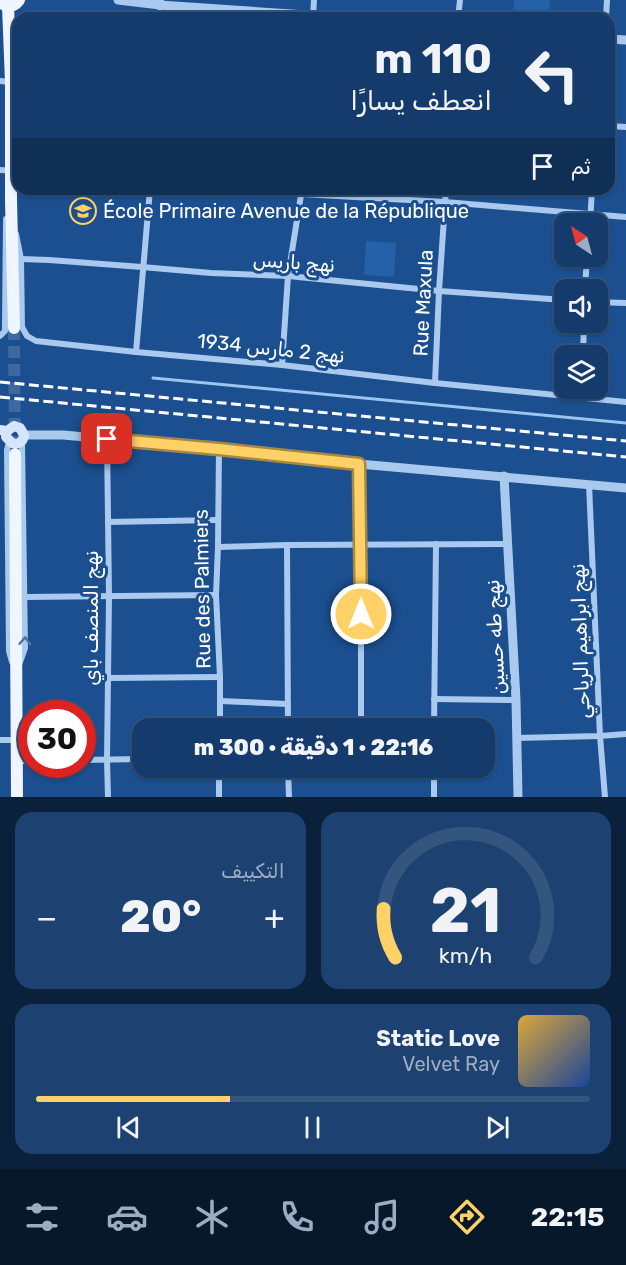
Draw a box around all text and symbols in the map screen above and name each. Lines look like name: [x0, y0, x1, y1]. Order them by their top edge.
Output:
text: 110 m: [374, 34, 492, 84]
icon: left: [513, 36, 591, 114]
text: انعطف يسارًا: [350, 85, 492, 117]
icon: arrive: [526, 150, 559, 183]
text: ثم: [571, 153, 591, 180]
school or university icon: École Primaire Avenue de la République: [68, 196, 98, 226]
place label: École Primaire Avenue de la République: [103, 199, 469, 223]
north arrow: [554, 213, 608, 267]
map controls: [554, 213, 608, 399]
street label: نهج باريس: [252, 247, 336, 279]
street label: Rue Maxula: [408, 249, 438, 357]
button: sound: [554, 279, 608, 333]
street label: نهج 2 مارس 1934: [196, 328, 346, 370]
button: layers: [554, 345, 608, 399]
pin: [81, 413, 132, 464]
icon: arrive: [90, 422, 123, 455]
street label: Rue des Palmiers: [189, 509, 215, 669]
street label: نهج المنصف باي: [79, 550, 105, 686]
street label: نهج ابراهيم الرياحي: [565, 563, 598, 719]
street label: نهج طه حسين: [480, 579, 512, 695]
position arrow: [329, 582, 393, 646]
one-way arrow: [18, 636, 31, 645]
speed limit sign: 30: [18, 700, 96, 778]
text: 22:16 · 1 دقيقة · 300 m: [194, 734, 433, 761]
text: التكييف: [221, 859, 285, 883]
text: 21: [430, 874, 502, 948]
text: 20°: [120, 890, 201, 943]
text: −: [36, 898, 57, 937]
text: +: [264, 898, 285, 937]
text: km/h: [439, 943, 493, 968]
text: Static Love: [376, 1025, 500, 1052]
text: Velvet Ray: [402, 1052, 500, 1076]
icon: previous: [112, 1111, 145, 1144]
icon: pause: [296, 1111, 329, 1144]
icon: next: [481, 1111, 514, 1144]
icon: filters: [21, 1196, 63, 1238]
icon: car: [106, 1196, 148, 1238]
icon: climate: [191, 1196, 233, 1238]
icon: phone: [276, 1196, 318, 1238]
icon: music: [361, 1196, 403, 1238]
icon: directions: [446, 1196, 488, 1238]
text: 22:15: [531, 1201, 605, 1233]

